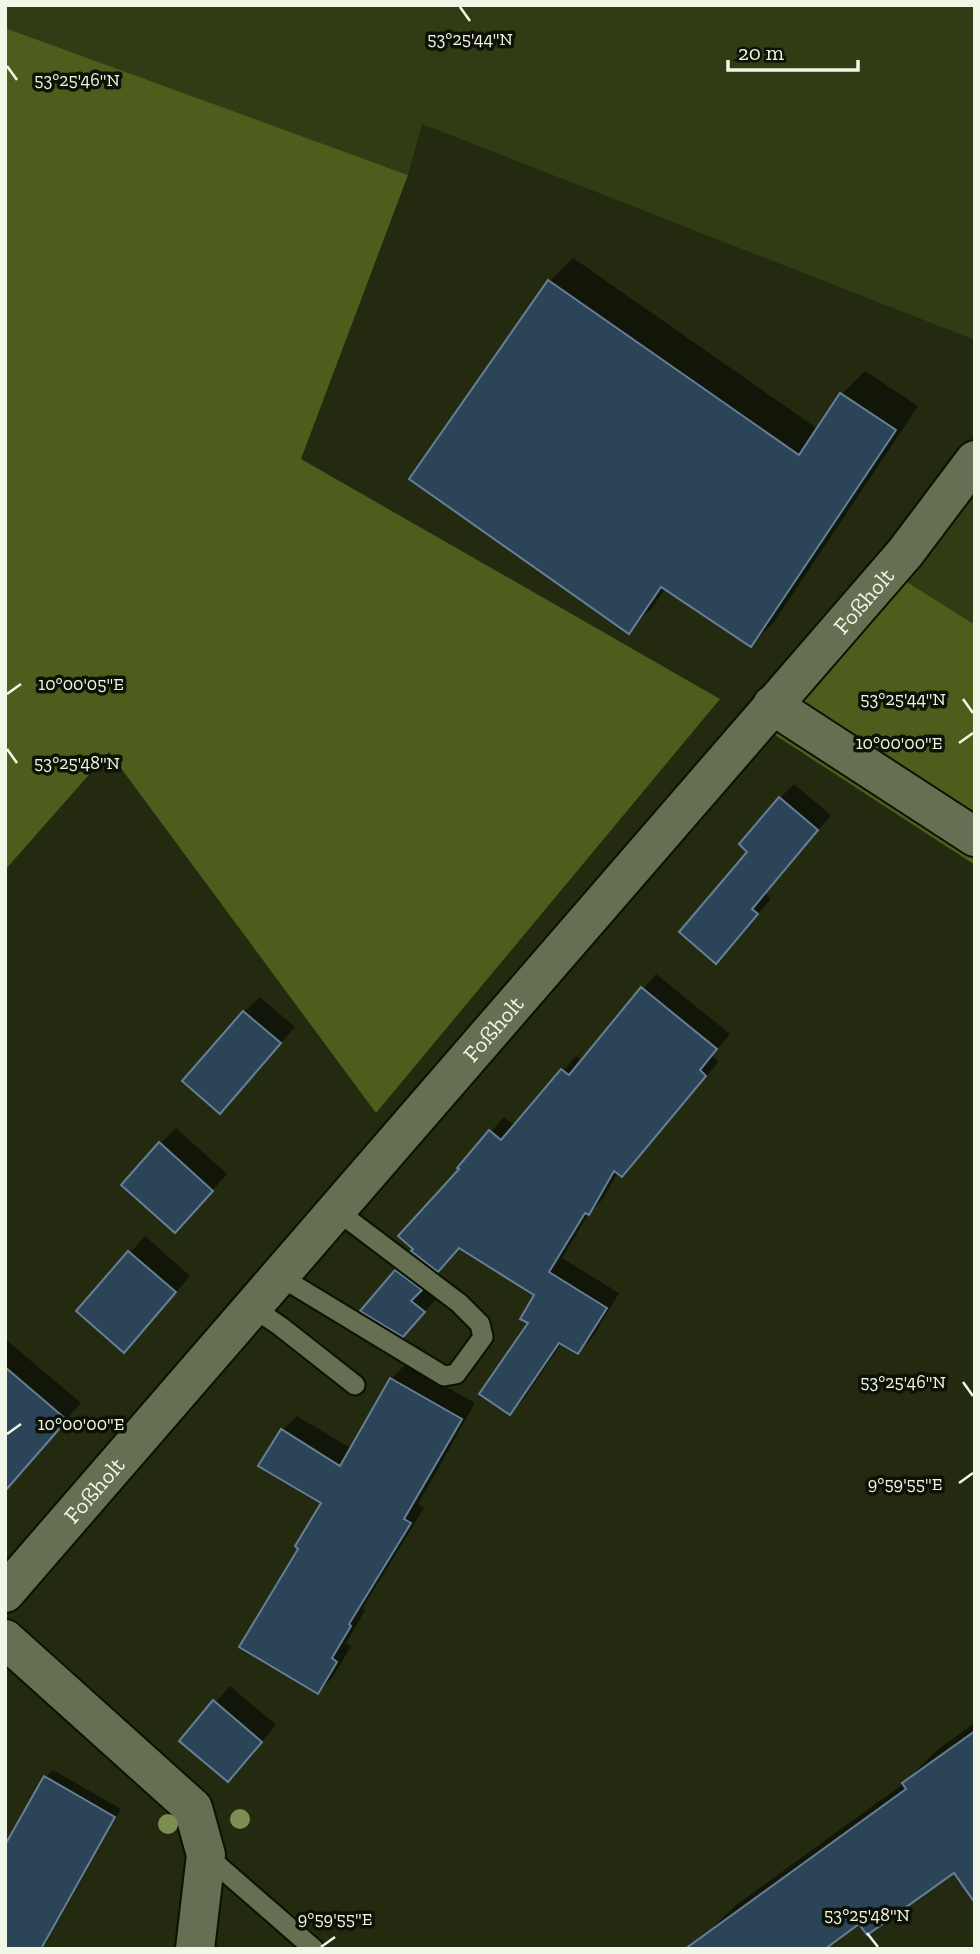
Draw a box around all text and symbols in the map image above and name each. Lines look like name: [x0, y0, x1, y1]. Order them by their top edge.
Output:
text: 53°25'44"N: [427, 28, 513, 50]
scale bar: [728, 28, 858, 72]
text: 20 m: [738, 40, 784, 65]
text: 53°25'46"N: [34, 69, 120, 91]
street label: Foßholt: [827, 562, 900, 640]
text: 10°00'05"E: [38, 673, 124, 695]
text: 53°25'44"N: [860, 688, 946, 710]
text: 10°00'00"E: [856, 732, 942, 754]
text: 53°25'48"N: [34, 752, 120, 774]
street label: Foßholt: [457, 990, 530, 1068]
text: 53°25'46"N: [860, 1371, 946, 1393]
text: 10°00'00"E: [38, 1413, 124, 1435]
street label: Foßholt: [58, 1451, 131, 1529]
text: 9°59'55"E: [868, 1473, 942, 1495]
text: 53°25'48"N: [824, 1904, 910, 1926]
text: 9°59'55"E: [298, 1908, 372, 1930]

